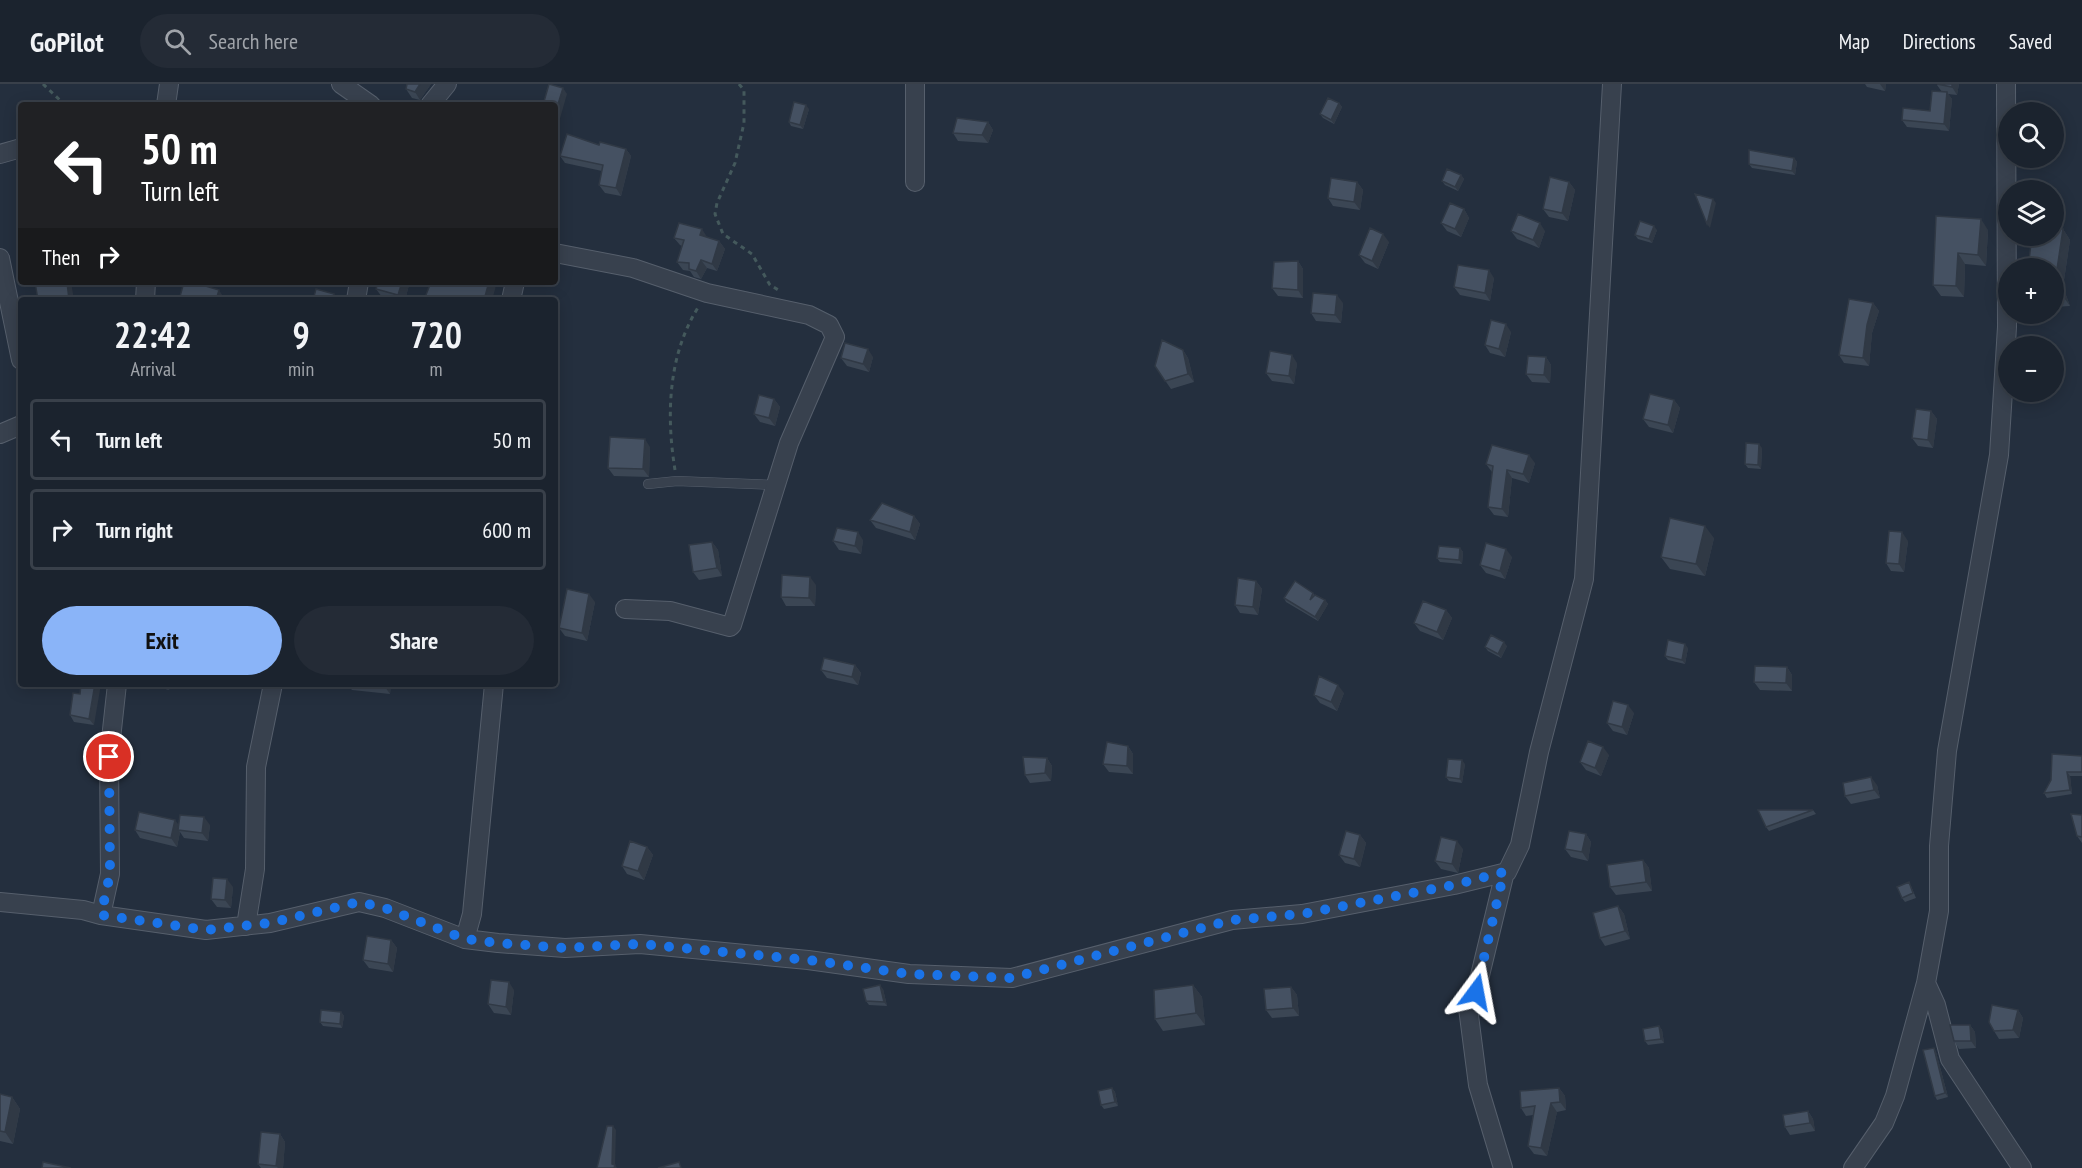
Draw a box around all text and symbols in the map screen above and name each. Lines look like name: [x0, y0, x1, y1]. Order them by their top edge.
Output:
search box: [140, 14, 560, 68]
text: GoPilot: [30, 23, 104, 60]
icon: search: [161, 25, 194, 58]
text: Search here: [209, 27, 298, 55]
text: Map: [1839, 28, 1870, 55]
text: Directions: [1903, 28, 1976, 55]
text: Saved: [2009, 28, 2052, 55]
map controls: [1998, 102, 2064, 402]
button: search: [1998, 102, 2064, 168]
text: 50 m: [141, 121, 218, 176]
icon: left: [42, 126, 120, 204]
text: Turn left: [141, 174, 219, 208]
button: layers: [1998, 180, 2064, 246]
icon: right: [92, 240, 125, 273]
text: Then: [42, 243, 80, 271]
button: +: [1998, 258, 2064, 324]
text: 22:42: [114, 311, 192, 358]
text: 9: [292, 311, 310, 358]
text: 720: [410, 311, 462, 358]
button: −: [1998, 336, 2064, 402]
text: Arrival: [130, 356, 176, 382]
text: min: [288, 356, 314, 382]
text: m: [430, 356, 443, 382]
icon: left: [45, 423, 78, 456]
text: Turn left: [96, 426, 162, 454]
text: 50 m: [492, 426, 531, 454]
icon: right: [45, 513, 78, 546]
text: Turn right: [96, 516, 173, 544]
text: 600 m: [482, 516, 531, 544]
button: Exit: [42, 606, 282, 675]
button: Share: [294, 606, 534, 675]
pin: [83, 731, 134, 782]
icon: arrive: [92, 740, 125, 773]
position arrow: [1444, 960, 1508, 1024]

